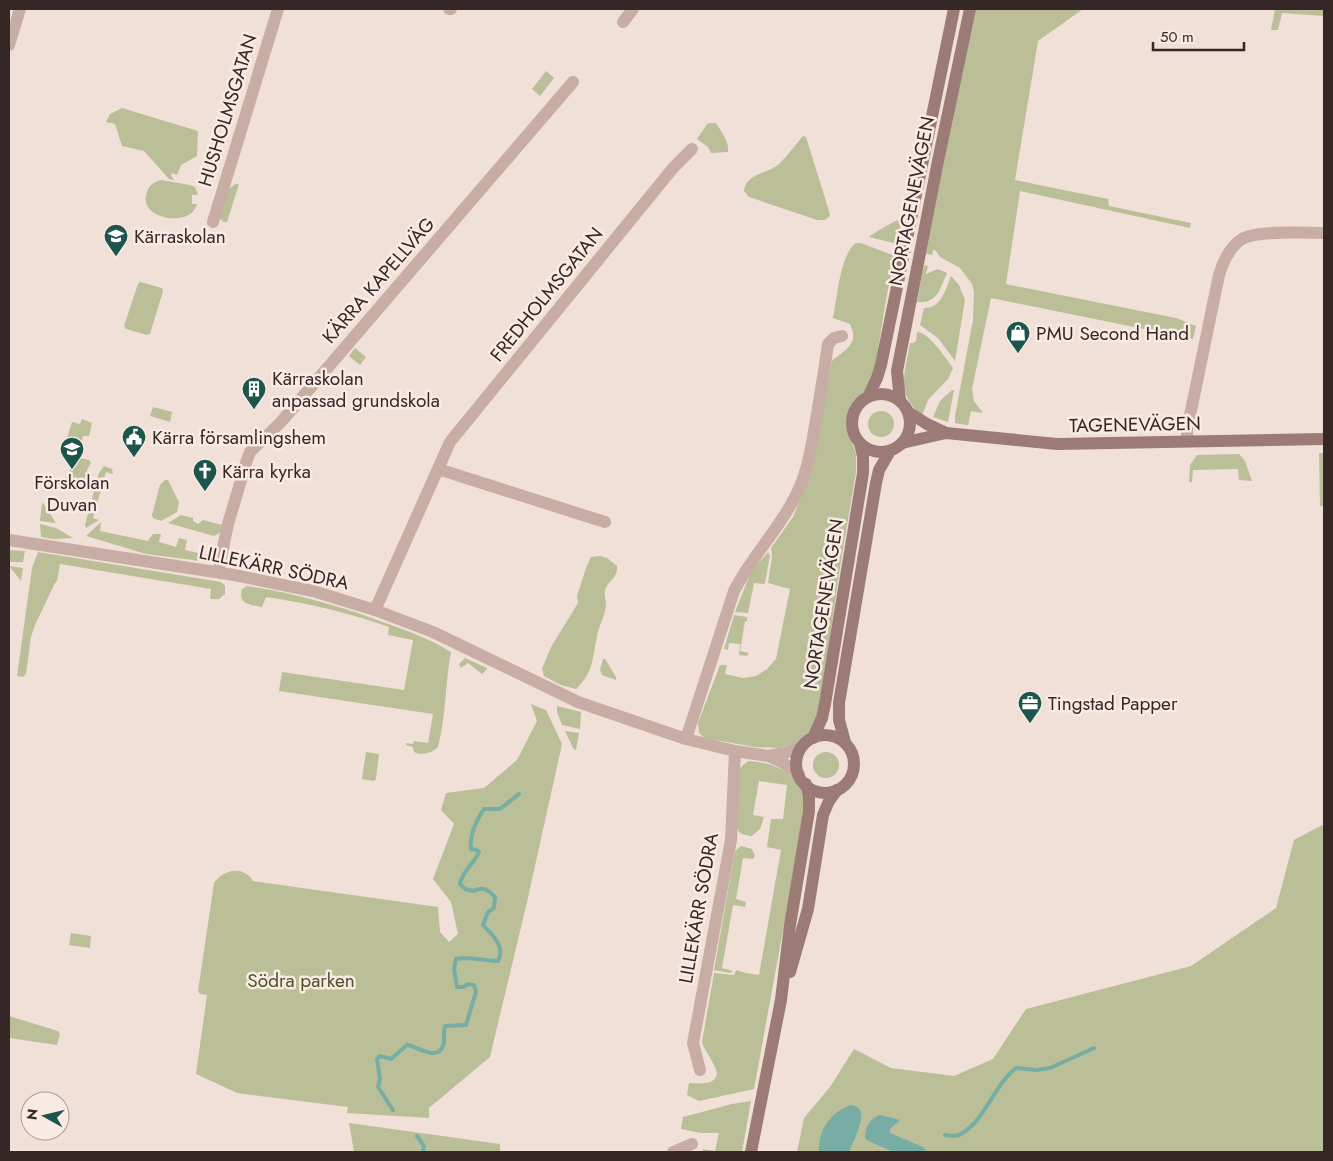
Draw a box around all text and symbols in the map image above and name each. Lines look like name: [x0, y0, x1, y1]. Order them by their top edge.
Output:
scale bar: [1153, 20, 1244, 52]
text: 50 m: [1160, 26, 1194, 48]
street label: HUSHOLMSGATAN: [191, 30, 264, 190]
street label: NORTAGENEVÄGEN: [882, 114, 941, 288]
street label: KÄRRA KAPELLVÄG: [316, 211, 441, 349]
street label: FREDHOLMSGATAN: [484, 221, 609, 367]
school or university icon: Kärraskolan: [103, 223, 129, 257]
place label: Kärraskolan: [134, 223, 226, 250]
shop icon: PMU Second Hand: [1005, 320, 1031, 354]
place label: PMU Second Hand: [1036, 320, 1189, 347]
place label: Kärraskolan anpassad grundskola: [272, 365, 440, 414]
building icon: Kärraskolan anpassad grundskola: [241, 376, 267, 410]
street label: TAGENEVÄGEN: [1069, 410, 1201, 439]
public building icon: Kärra församlingshem: [121, 424, 147, 458]
place label: Kärra församlingshem: [152, 424, 326, 451]
school or university icon: Förskolan Duvan: [59, 436, 85, 470]
church icon: Kärra kyrka: [192, 458, 218, 492]
place label: Kärra kyrka: [222, 458, 311, 485]
place label: Förskolan Duvan: [34, 469, 110, 518]
street label: NORTAGENEVÄGEN: [797, 517, 850, 691]
street label: LILLEKÄRR SÖDRA: [196, 538, 352, 597]
office icon: Tingstad Papper: [1017, 690, 1043, 724]
place label: Tingstad Papper: [1048, 690, 1178, 717]
street label: LILLEKÄRR SÖDRA: [672, 830, 725, 986]
park label: Södra parken: [247, 967, 355, 994]
north arrow: [20, 1091, 70, 1141]
text: N: [21, 1107, 43, 1121]

